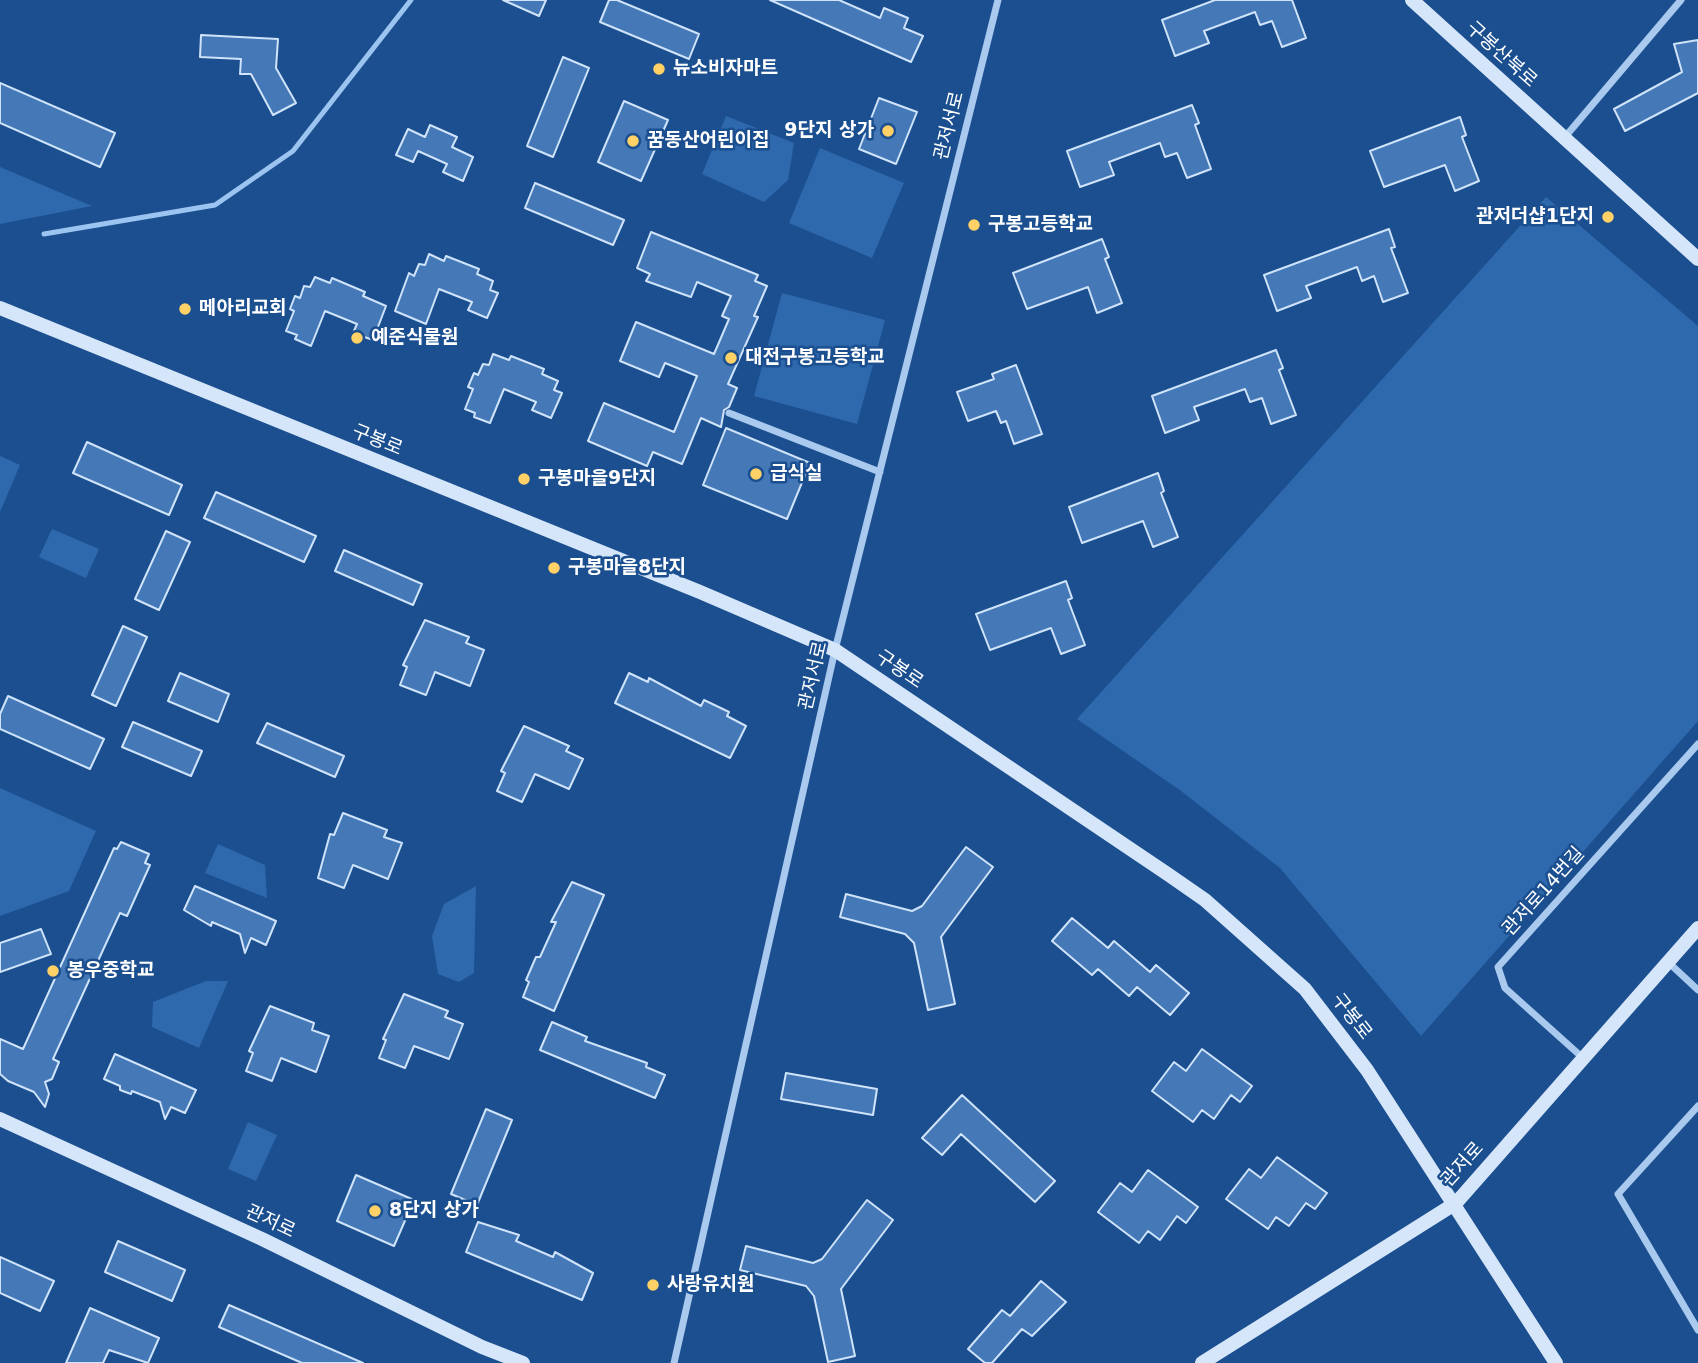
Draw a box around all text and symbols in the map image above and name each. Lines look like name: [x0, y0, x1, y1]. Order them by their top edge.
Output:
street label: 구봉산북로: [1461, 17, 1541, 93]
place label: 뉴소비자마트: [673, 58, 778, 80]
marker: 뉴소비자마트: [651, 61, 667, 77]
street label: 관저서로: [930, 89, 970, 163]
place label: 9단지 상가: [784, 120, 874, 142]
marker: 9단지 상가: [880, 123, 896, 139]
place label: 꿈동산어린이집: [647, 130, 769, 152]
marker: 꿈동산어린이집: [625, 133, 641, 149]
place label: 관저더샵1단지: [1476, 206, 1594, 228]
marker: 관저더샵1단지: [1600, 209, 1616, 225]
place label: 구봉고등학교: [988, 214, 1093, 236]
marker: 구봉고등학교: [966, 217, 982, 233]
place label: 메아리교회: [199, 298, 286, 320]
marker: 메아리교회: [177, 301, 193, 317]
place label: 예준식물원: [371, 327, 458, 349]
marker: 예준식물원: [349, 330, 365, 346]
place label: 대전구봉고등학교: [745, 347, 885, 369]
marker: 대전구봉고등학교: [723, 350, 739, 366]
street label: 구봉로: [348, 421, 406, 461]
place label: 급식실: [770, 463, 822, 485]
marker: 급식실: [748, 466, 764, 482]
place label: 구봉마을9단지: [538, 468, 656, 490]
marker: 구봉마을9단지: [516, 471, 532, 487]
place label: 구봉마을8단지: [568, 557, 686, 579]
marker: 구봉마을8단지: [546, 560, 562, 576]
street label: 관저서로: [795, 639, 833, 713]
street label: 구봉로: [871, 646, 927, 694]
street label: 관저로14번길: [1498, 843, 1590, 941]
place label: 봉우중학교: [67, 960, 154, 982]
marker: 봉우중학교: [45, 963, 61, 979]
street label: 구봉로: [1326, 989, 1376, 1045]
street label: 관저로: [1437, 1138, 1489, 1192]
place label: 8단지 상가: [389, 1200, 479, 1222]
street label: 관저로: [241, 1201, 299, 1243]
marker: 8단지 상가: [367, 1203, 383, 1219]
place label: 사랑유치원: [667, 1274, 754, 1296]
marker: 사랑유치원: [645, 1277, 661, 1293]

